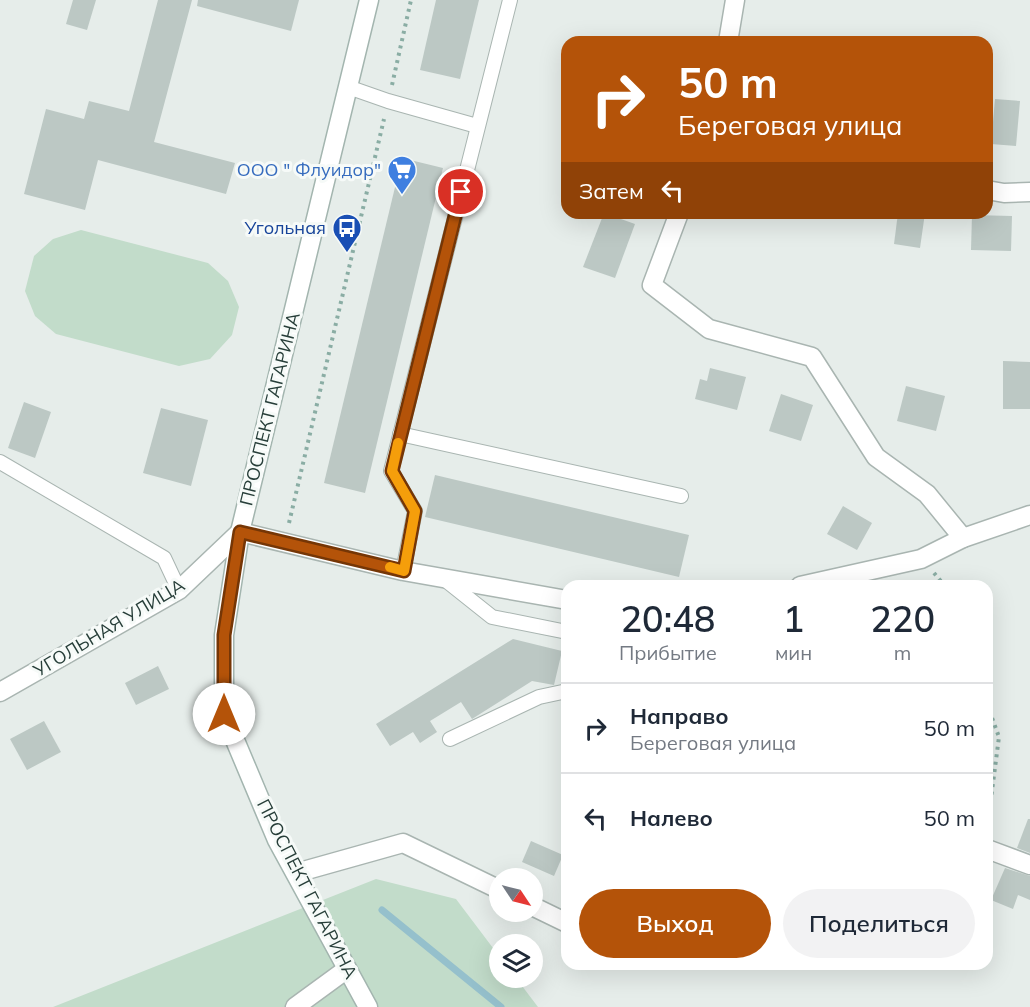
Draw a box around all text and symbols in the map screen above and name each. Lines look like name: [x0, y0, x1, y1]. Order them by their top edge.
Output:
text: 50 m: [678, 56, 778, 109]
icon: right: [579, 60, 657, 138]
text: Береговая улица: [678, 108, 902, 142]
supermarket icon: ООО " Флуидор": [386, 154, 418, 196]
place label: ООО " Флуидор": [237, 158, 381, 181]
pin: [435, 166, 486, 217]
icon: left: [656, 174, 689, 207]
icon: arrive: [444, 175, 477, 208]
text: Затем: [579, 177, 644, 205]
bus stop icon: Угольная: [331, 212, 363, 254]
place label: Угольная: [244, 216, 326, 239]
street label: ПРОСПЕКТ ГАГАРИНА: [234, 310, 305, 508]
street label: УГОЛЬНАЯ УЛИЦА: [28, 573, 189, 682]
text: 20:48: [620, 596, 715, 641]
text: 1: [783, 596, 804, 641]
text: 220: [870, 596, 935, 641]
text: Прибытие: [619, 640, 717, 665]
text: мин: [775, 640, 812, 665]
text: m: [894, 640, 911, 665]
position arrow: [192, 682, 256, 746]
text: Направо: [630, 702, 728, 730]
icon: right: [579, 712, 612, 745]
text: 50 m: [924, 714, 975, 742]
text: Береговая улица: [630, 730, 796, 755]
street label: ПРОСПЕКТ ГАГАРИНА: [252, 795, 363, 983]
icon: left: [579, 802, 612, 835]
text: Налево: [630, 804, 713, 832]
text: 50 m: [924, 804, 975, 832]
north arrow: [489, 868, 543, 922]
map controls: [489, 868, 543, 988]
button: Выход: [579, 889, 771, 958]
button: Поделиться: [783, 889, 975, 958]
button: layers: [489, 934, 543, 988]

